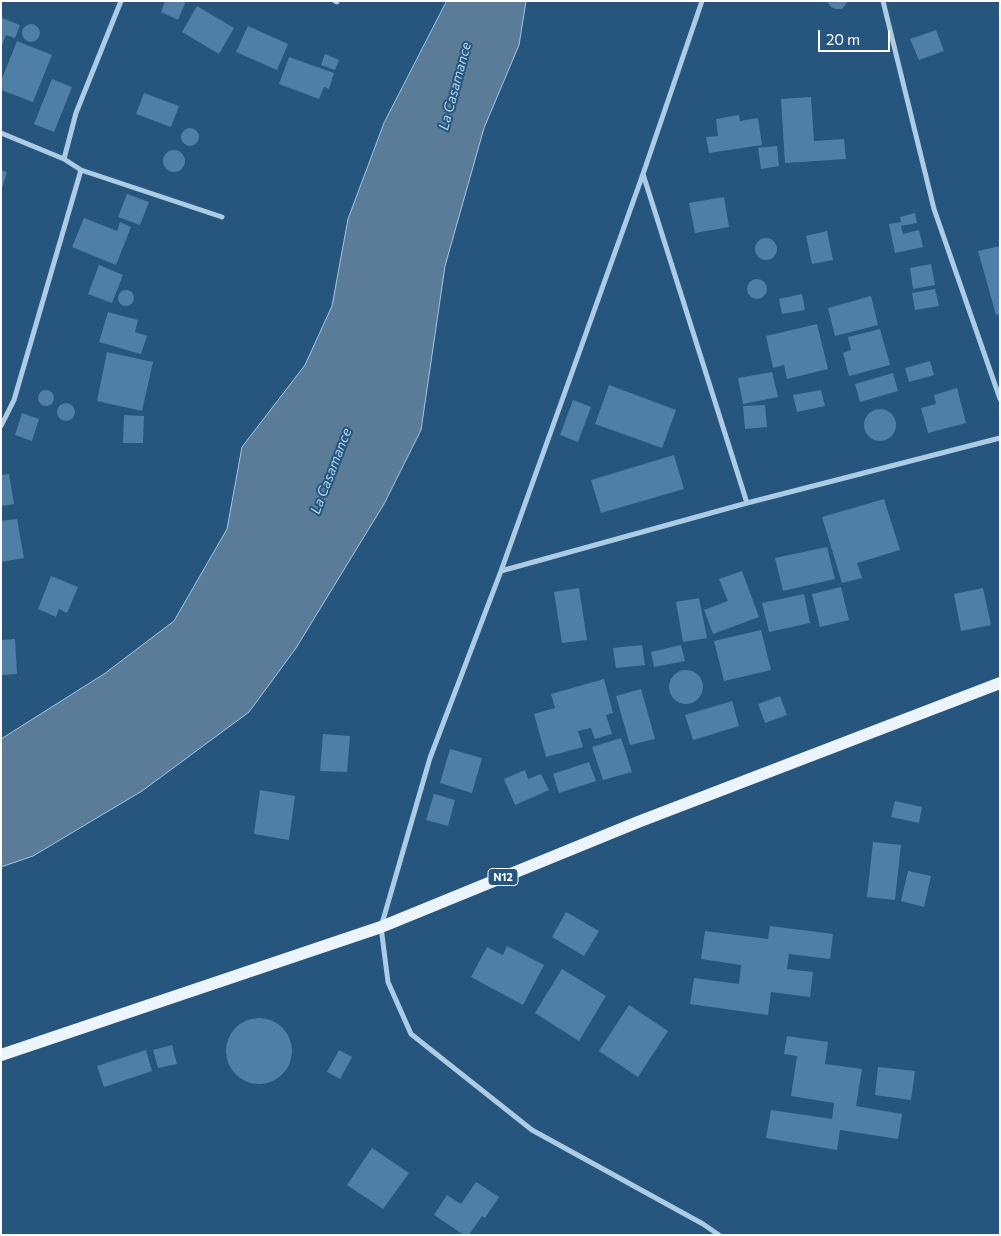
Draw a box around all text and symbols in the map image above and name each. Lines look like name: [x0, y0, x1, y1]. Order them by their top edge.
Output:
scale bar: [821, 20, 894, 52]
text: 20 m: [826, 30, 860, 48]
water label: La Casamance: [435, 40, 475, 132]
water label: La Casamance: [307, 426, 355, 516]
road number: N12: [488, 869, 518, 886]

